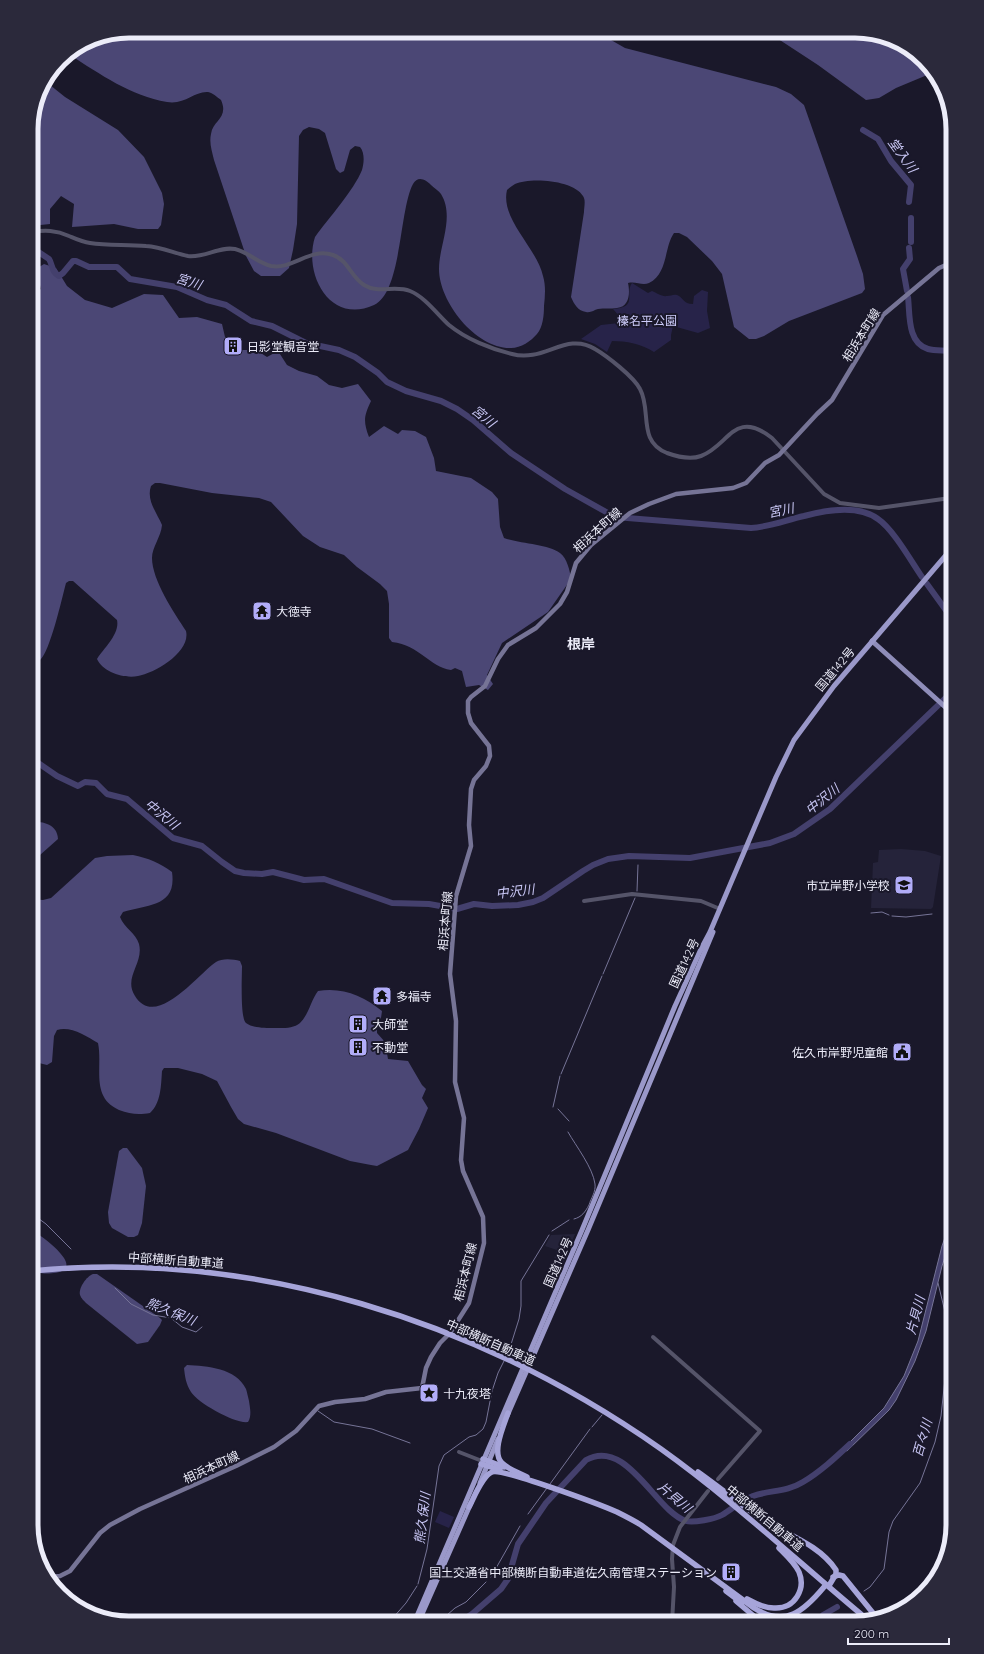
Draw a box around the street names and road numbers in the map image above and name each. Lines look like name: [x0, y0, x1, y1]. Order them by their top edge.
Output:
street label: 相浜本町線: [839, 306, 883, 364]
street label: 相浜本町線: [570, 504, 624, 556]
street label: 国道142号: [812, 644, 858, 694]
street label: 相浜本町線: [435, 890, 455, 952]
street label: 国道142号: [666, 936, 702, 990]
street label: 国道142号: [540, 1235, 576, 1289]
street label: 相浜本町線: [450, 1241, 480, 1303]
street label: 中部横断自動車道: [128, 1249, 224, 1271]
street label: 中部横断自動車道: [444, 1316, 538, 1368]
street label: 相浜本町線: [181, 1448, 241, 1486]
street label: 中部横断自動車道: [723, 1481, 807, 1555]

